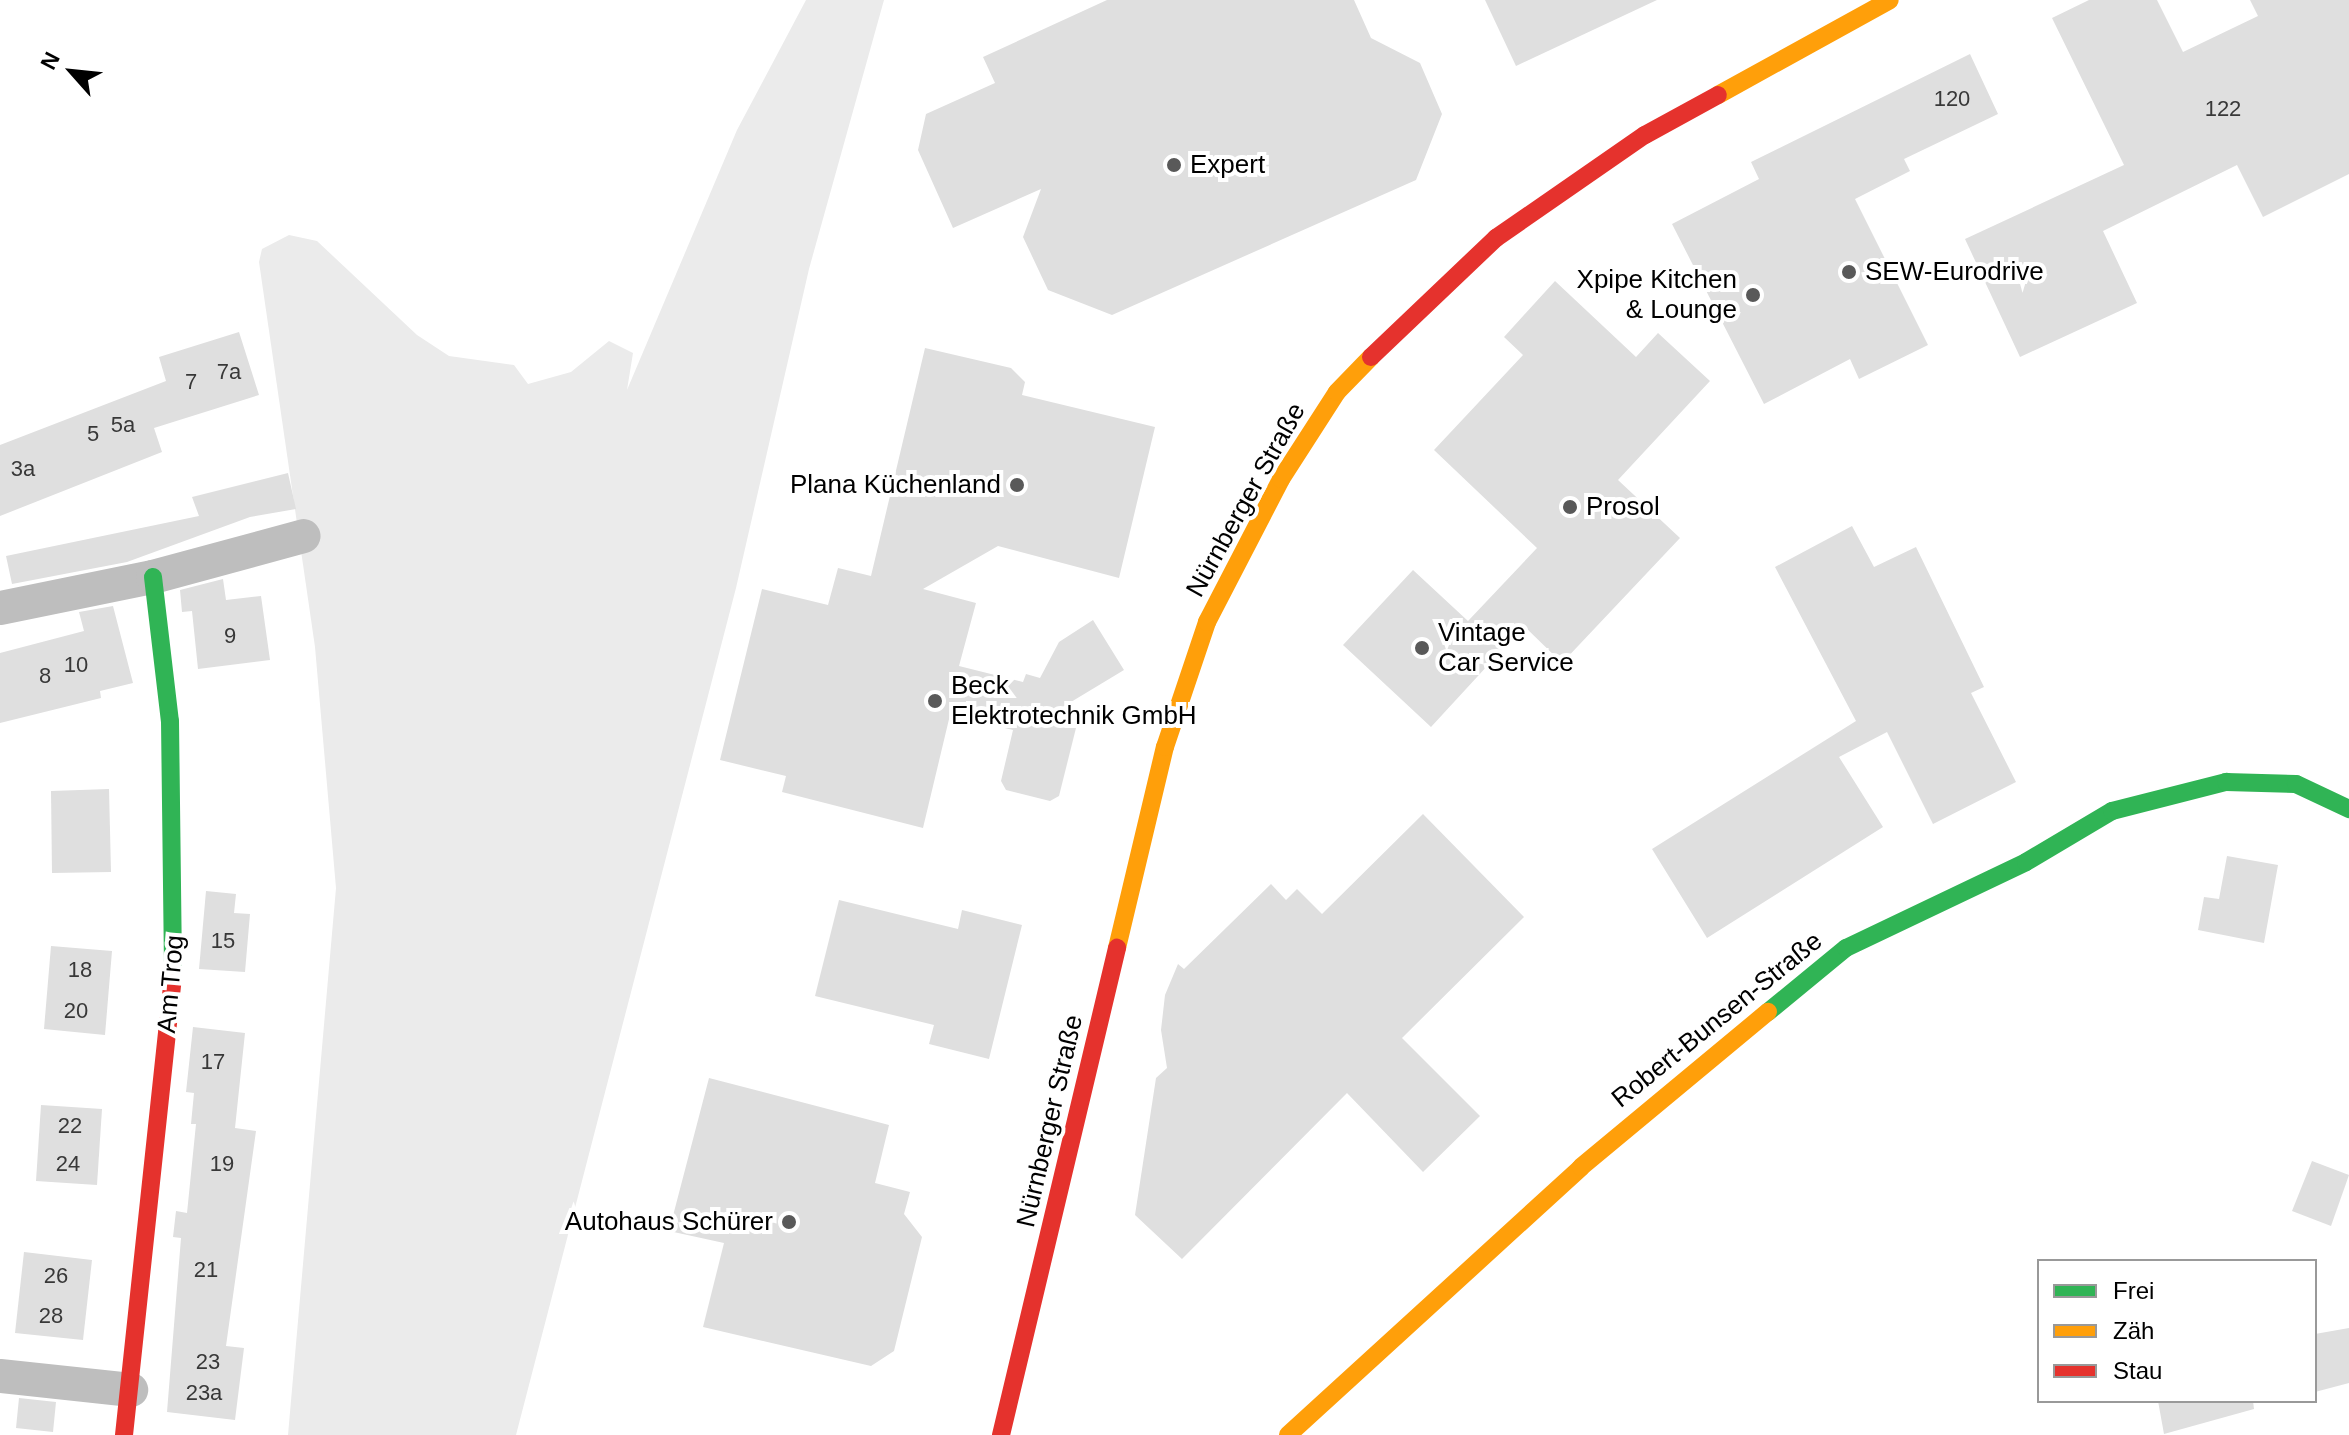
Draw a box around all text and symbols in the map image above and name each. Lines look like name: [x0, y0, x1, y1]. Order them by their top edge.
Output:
north arrow: [32, 32, 112, 112]
text: N: [35, 48, 65, 74]
house number: 120: [1934, 86, 1970, 112]
house number: 122: [2205, 96, 2241, 122]
place label: Expert: [1190, 149, 1265, 181]
marker: Expert: [1165, 156, 1183, 174]
place label: SEW-Eurodrive: [1865, 256, 2044, 288]
marker: SEW-Eurodrive: [1840, 263, 1858, 281]
place label: Xpipe Kitchen & Lounge: [1577, 264, 1737, 326]
marker: Xpipe Kitchen & Lounge: [1744, 286, 1762, 304]
house number: 7a: [217, 359, 241, 385]
house number: 7: [185, 369, 197, 395]
street label: Nürnberger Straße: [1180, 398, 1312, 602]
house number: 5a: [111, 412, 135, 438]
house number: 5: [87, 421, 99, 447]
house number: 3a: [11, 456, 35, 482]
place label: Plana Küchenland: [790, 469, 1001, 501]
marker: Plana Küchenland: [1008, 476, 1026, 494]
place label: Prosol: [1586, 491, 1660, 523]
marker: Prosol: [1561, 498, 1579, 516]
place label: Vintage Car Service: [1438, 617, 1574, 678]
house number: 9: [224, 623, 236, 649]
marker: Vintage Car Service: [1413, 639, 1431, 657]
house number: 10: [64, 652, 88, 678]
house number: 8: [39, 663, 51, 689]
place label: Beck Elektrotechnik GmbH: [951, 670, 1197, 732]
marker: Beck Elektrotechnik GmbH: [926, 692, 944, 710]
street label: Robert-Bunsen-Straße: [1606, 926, 1828, 1114]
house number: 15: [211, 928, 235, 954]
street label: Am Trog: [151, 933, 191, 1035]
house number: 18: [68, 957, 92, 983]
house number: 20: [64, 998, 88, 1024]
street label: Nürnberger Straße: [1010, 1012, 1090, 1230]
house number: 17: [201, 1049, 225, 1075]
house number: 22: [58, 1113, 82, 1139]
house number: 24: [56, 1151, 80, 1177]
house number: 19: [210, 1151, 234, 1177]
place label: Autohaus Schürer: [565, 1206, 773, 1238]
marker: Autohaus Schürer: [780, 1213, 798, 1231]
house number: 21: [194, 1257, 218, 1283]
legend: [2037, 1259, 2317, 1403]
house number: 26: [44, 1263, 68, 1289]
text: Frei: [2113, 1277, 2154, 1304]
house number: 28: [39, 1303, 63, 1329]
text: Zäh: [2113, 1317, 2154, 1344]
house number: 23: [196, 1349, 220, 1375]
text: Stau: [2113, 1357, 2162, 1384]
house number: 23a: [186, 1380, 222, 1406]

